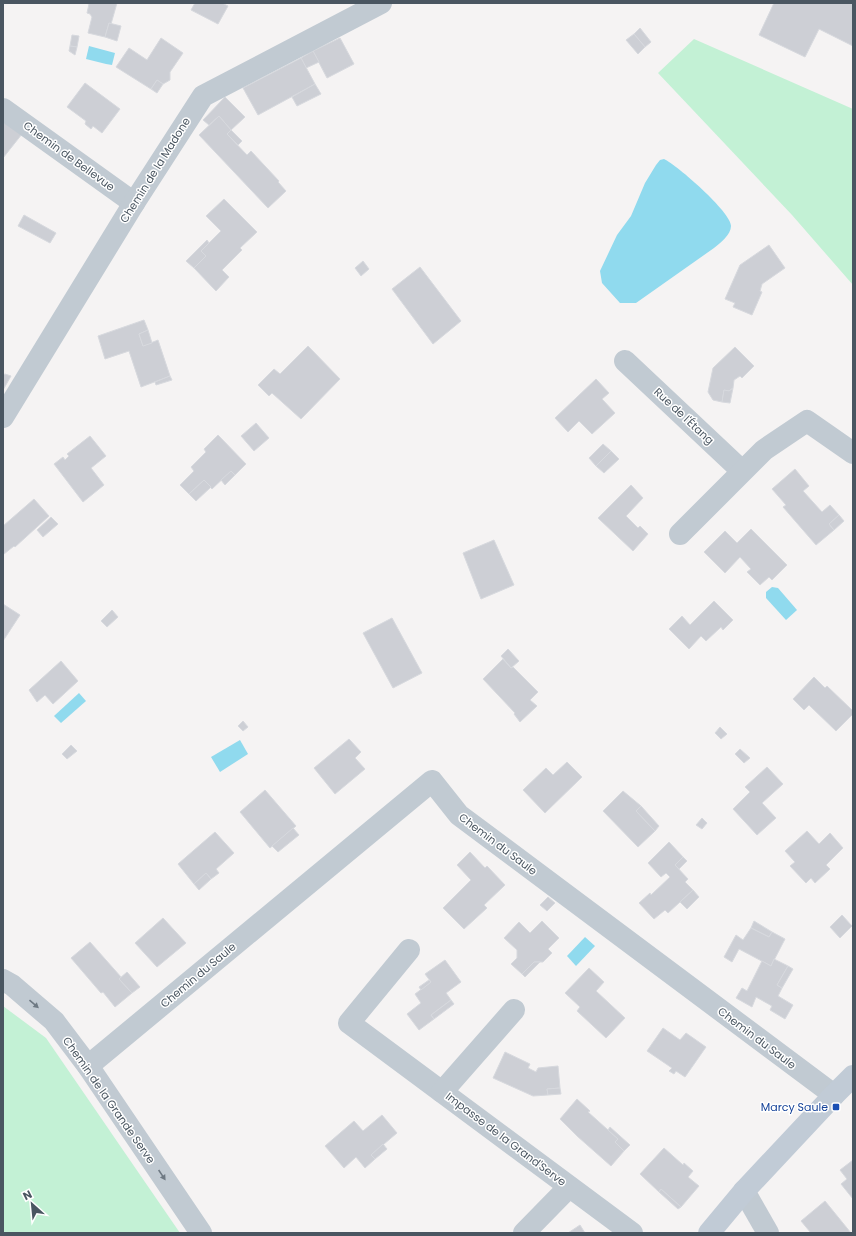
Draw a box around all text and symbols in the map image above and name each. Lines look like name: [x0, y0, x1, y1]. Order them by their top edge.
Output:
street label: Chemin de la Madone: [116, 114, 194, 226]
street label: Chemin de Bellevue: [20, 117, 118, 195]
street label: Rue de l'Étang: [650, 384, 718, 448]
street label: Chemin du Saule: [456, 809, 541, 879]
street label: Chemin du Saule: [157, 938, 239, 1011]
one-way arrow: [28, 999, 39, 1008]
street label: Chemin du Saule: [715, 1003, 800, 1073]
street label: Chemin de la Grande Serve: [59, 1033, 159, 1167]
street label: Impasse de la Grand'Serve: [442, 1088, 570, 1190]
place label: Marcy Saule: [761, 1099, 828, 1115]
marker: Marcy Saule: [831, 1102, 841, 1112]
one-way arrow: [158, 1169, 165, 1180]
north arrow: [12, 1184, 52, 1224]
text: N: [20, 1186, 35, 1204]

